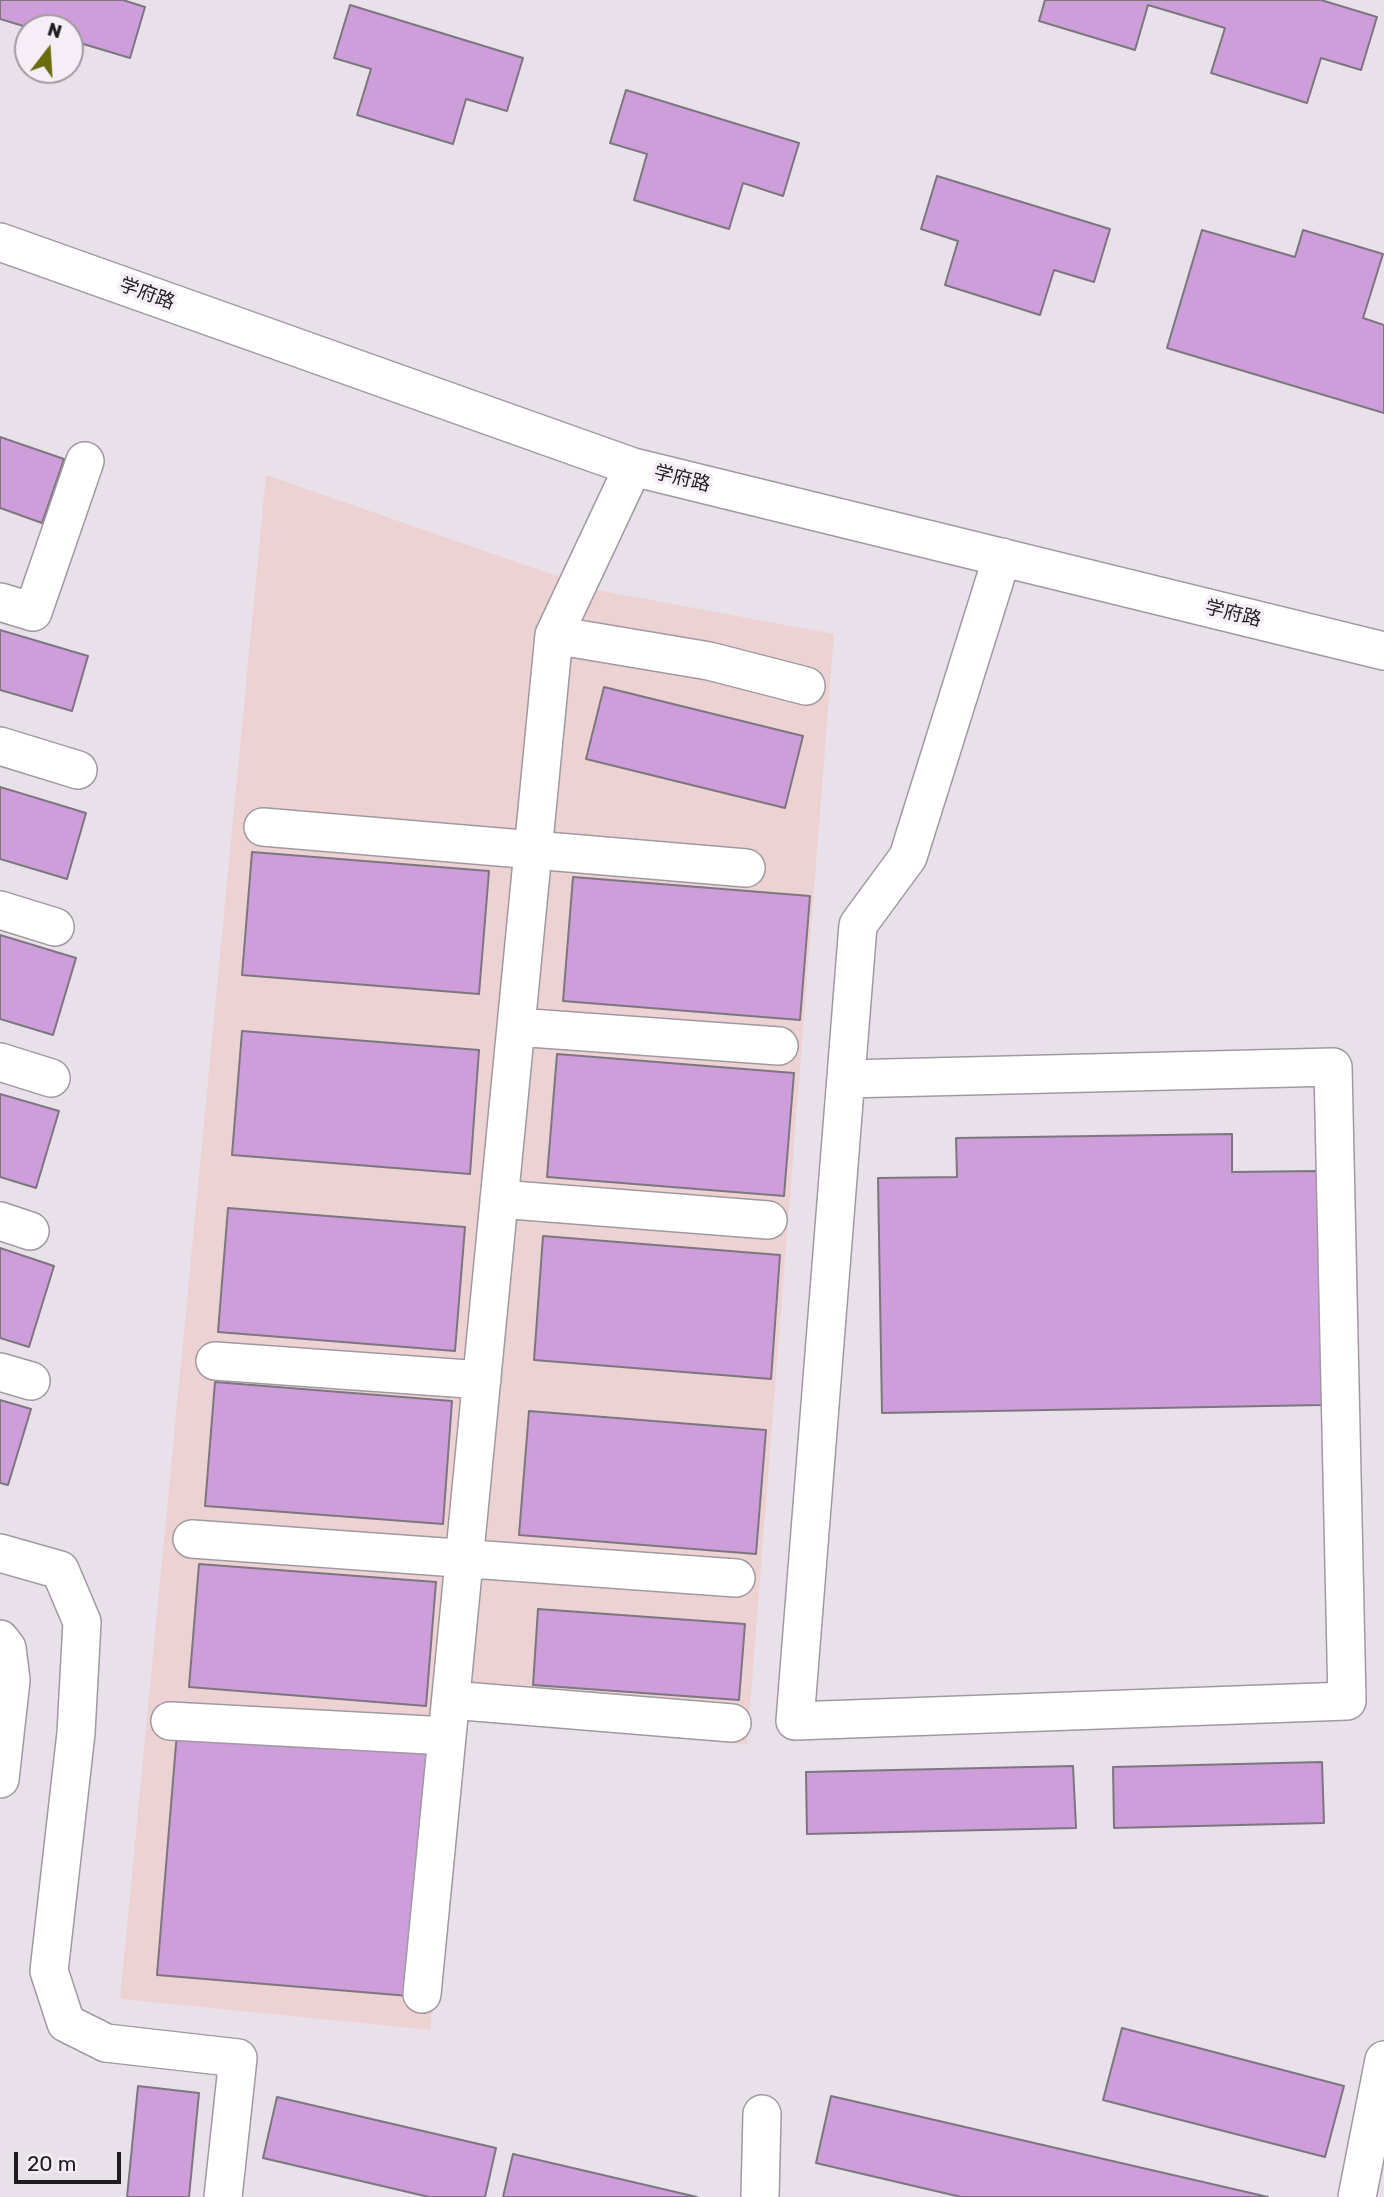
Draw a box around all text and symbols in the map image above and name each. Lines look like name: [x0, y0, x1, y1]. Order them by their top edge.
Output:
north arrow: [14, 14, 84, 84]
text: N: [45, 17, 65, 43]
street label: 学府路: [116, 274, 178, 314]
street label: 学府路: [652, 461, 712, 497]
street label: 学府路: [1203, 596, 1263, 632]
scale bar: [18, 2138, 124, 2182]
text: 20 m: [27, 2151, 76, 2176]

